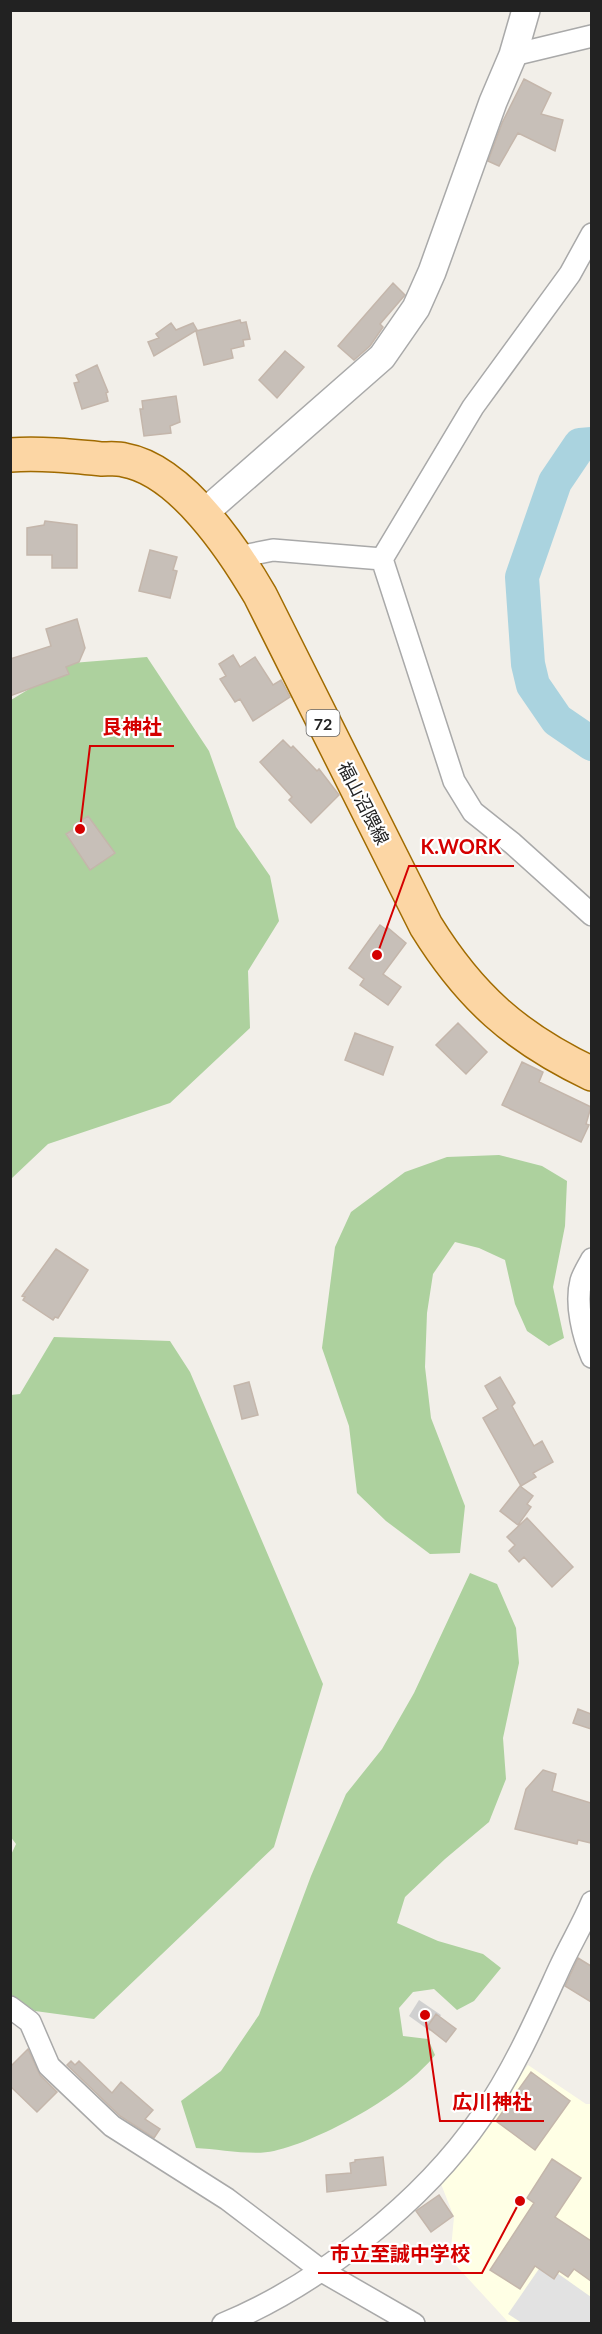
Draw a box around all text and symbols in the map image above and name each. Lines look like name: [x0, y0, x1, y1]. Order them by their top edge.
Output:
callout: 艮神社: [90, 708, 174, 746]
road number: 72: [306, 710, 340, 736]
text: 艮神社: [102, 714, 162, 738]
street label: 福山沼隈線: [334, 758, 394, 848]
callout: K.WORK: [409, 828, 514, 866]
text: K.WORK: [421, 834, 502, 858]
callout: 広川神社: [440, 2083, 544, 2121]
text: 広川神社: [452, 2089, 532, 2113]
callout: 市立至誠中学校: [318, 2235, 482, 2273]
text: 市立至誠中学校: [330, 2241, 470, 2265]

